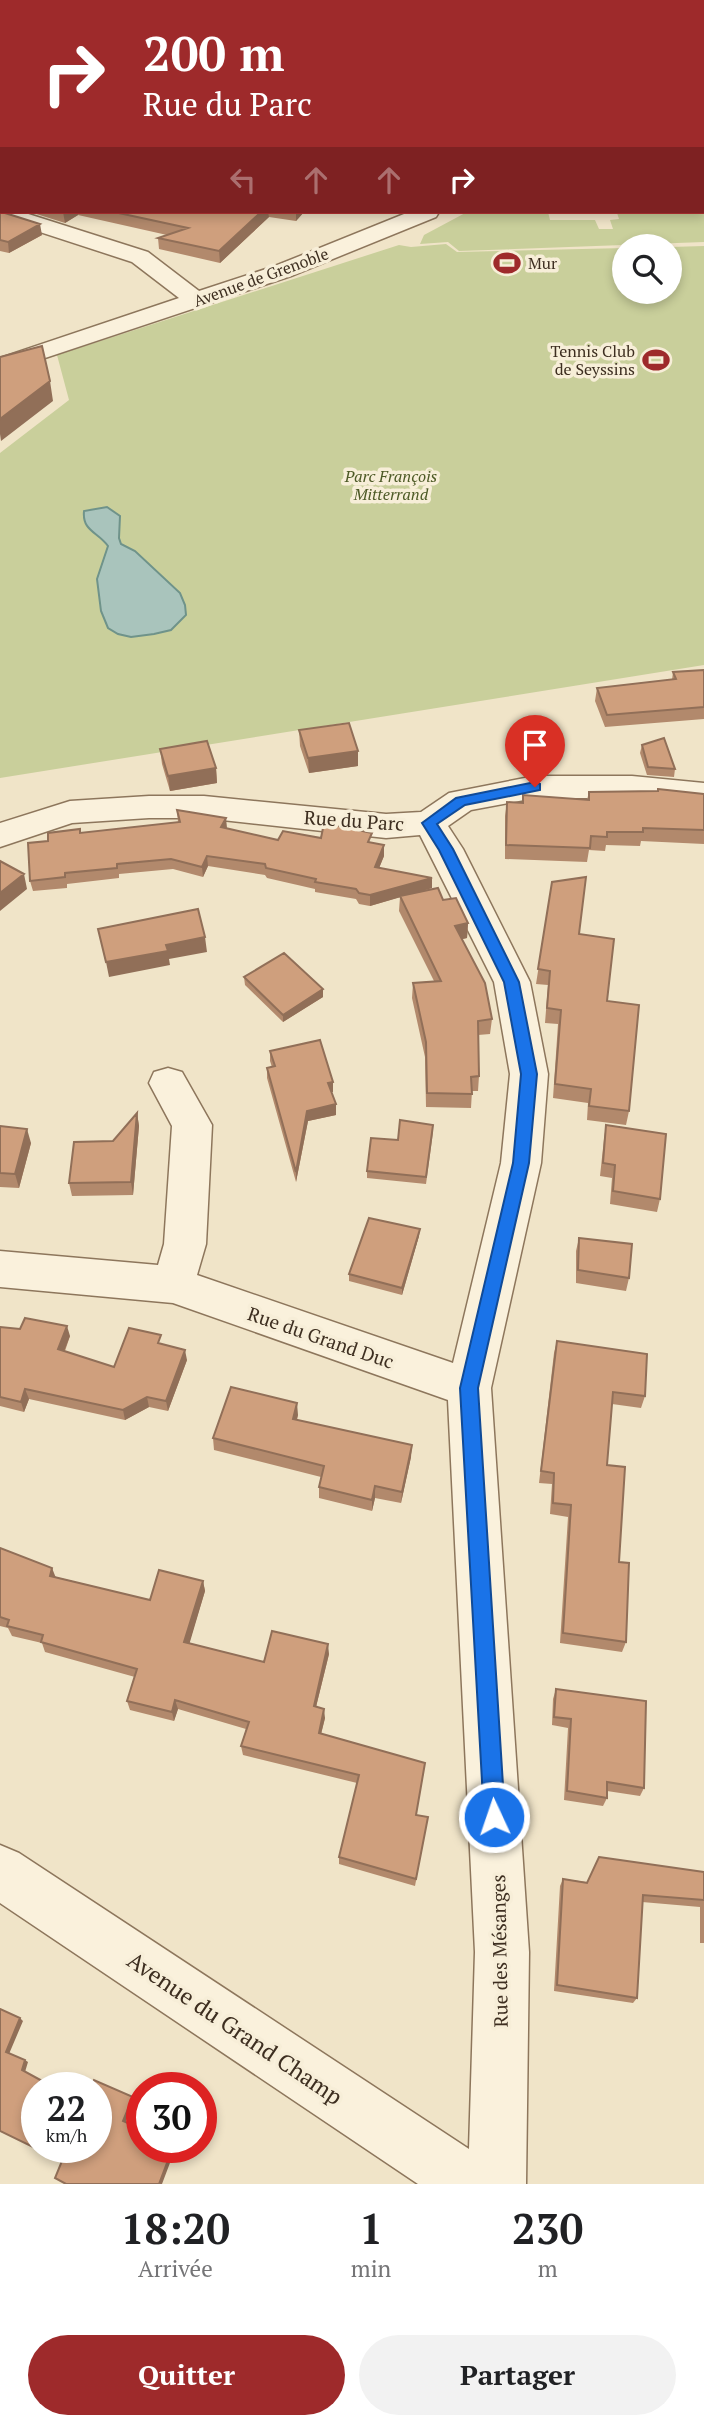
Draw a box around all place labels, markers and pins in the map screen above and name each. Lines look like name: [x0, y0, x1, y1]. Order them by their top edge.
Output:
sports icon: Mur: [492, 248, 522, 278]
place label: Mur: [528, 252, 558, 274]
place label: Tennis Club de Seyssins: [550, 340, 635, 380]
sports icon: Tennis Club de Seyssins: [641, 345, 671, 375]
pin: [505, 715, 565, 787]

